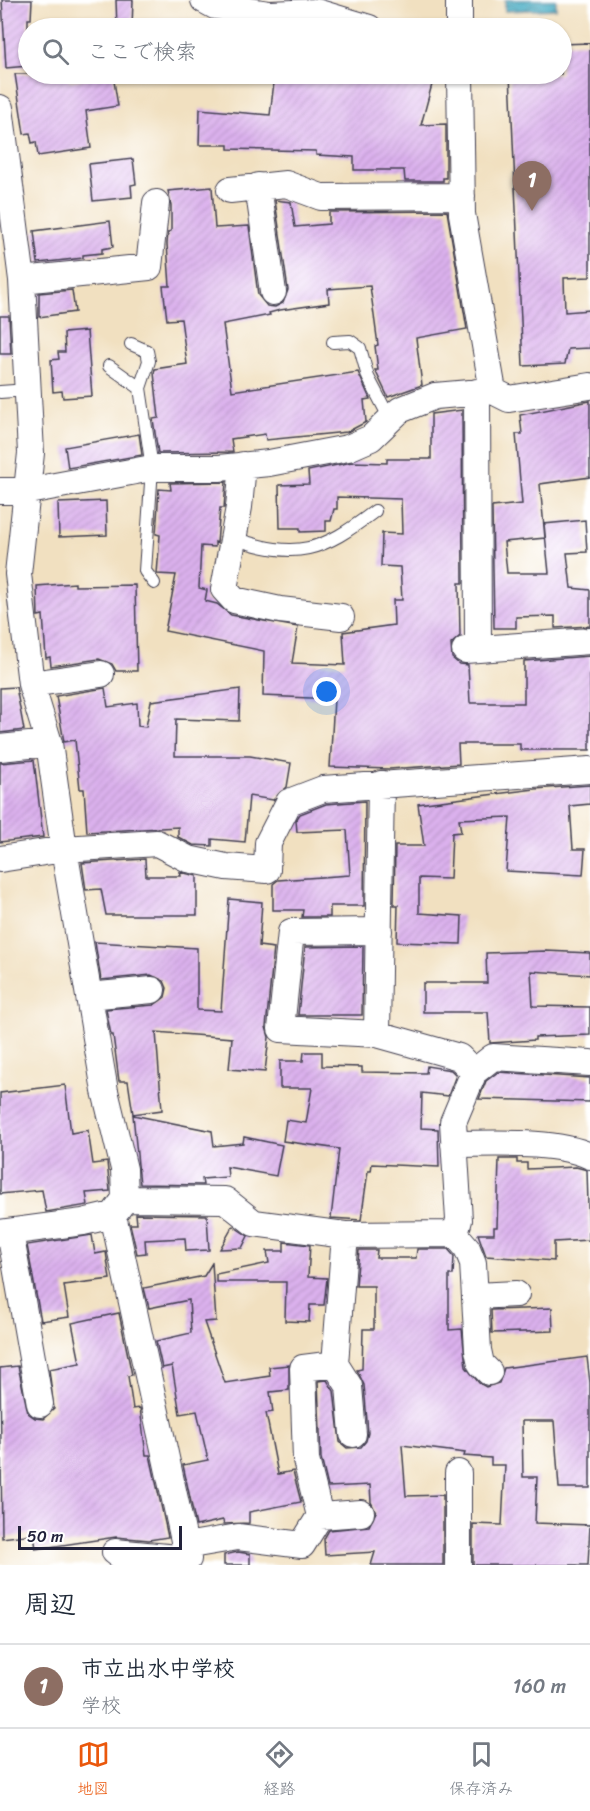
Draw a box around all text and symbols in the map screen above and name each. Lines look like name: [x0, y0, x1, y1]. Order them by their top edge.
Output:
search box: [18, 18, 572, 84]
text: ここで検索: [87, 32, 197, 71]
icon: search: [39, 35, 72, 68]
pin: 1: [512, 162, 552, 211]
your location: [312, 677, 341, 706]
text: 50 m: [27, 1522, 63, 1551]
scale bar: [18, 1523, 182, 1550]
text: 周辺: [24, 1581, 76, 1627]
text: 市立出水中学校: [81, 1649, 235, 1688]
text: 1: [39, 1669, 48, 1704]
text: 160 m: [513, 1669, 566, 1704]
text: 学校: [81, 1688, 121, 1723]
tab: 地図: [77, 1738, 110, 1803]
tab: 経路: [263, 1738, 296, 1803]
tab: 保存済み: [449, 1738, 513, 1803]

